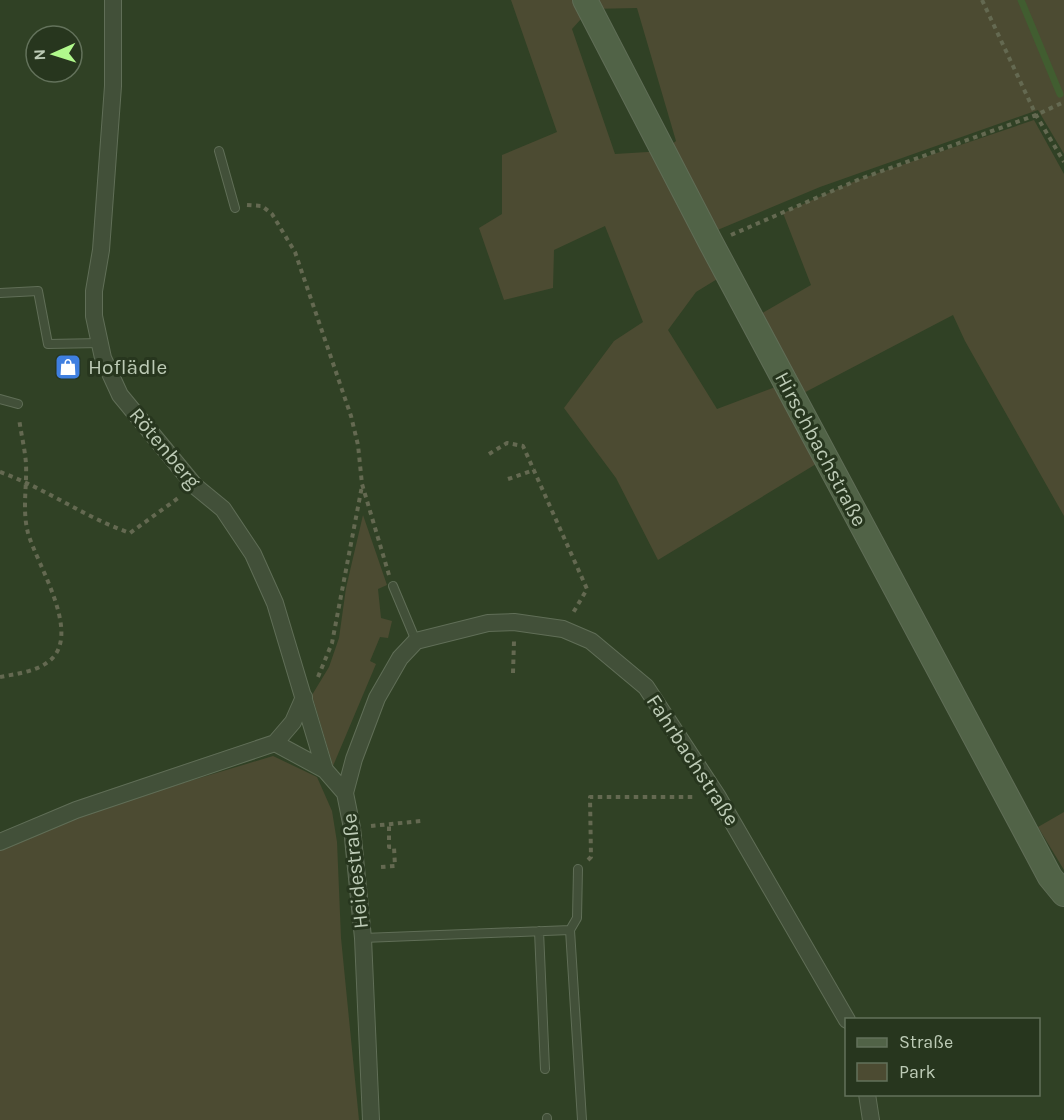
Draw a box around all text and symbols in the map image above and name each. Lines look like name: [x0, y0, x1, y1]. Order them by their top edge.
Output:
north arrow: [24, 24, 84, 84]
text: N: [30, 49, 49, 61]
shop icon: Hoflädle: [53, 352, 83, 382]
place label: Hoflädle: [88, 355, 167, 379]
street label: Hirschbachstraße: [770, 368, 872, 530]
street label: Rötenberg: [124, 403, 206, 493]
street label: Fahrbachstraße: [642, 690, 744, 830]
street label: Heidestraße: [337, 812, 373, 930]
legend: [845, 1018, 1040, 1096]
text: Straße: [899, 1031, 953, 1053]
text: Park: [899, 1061, 936, 1083]

